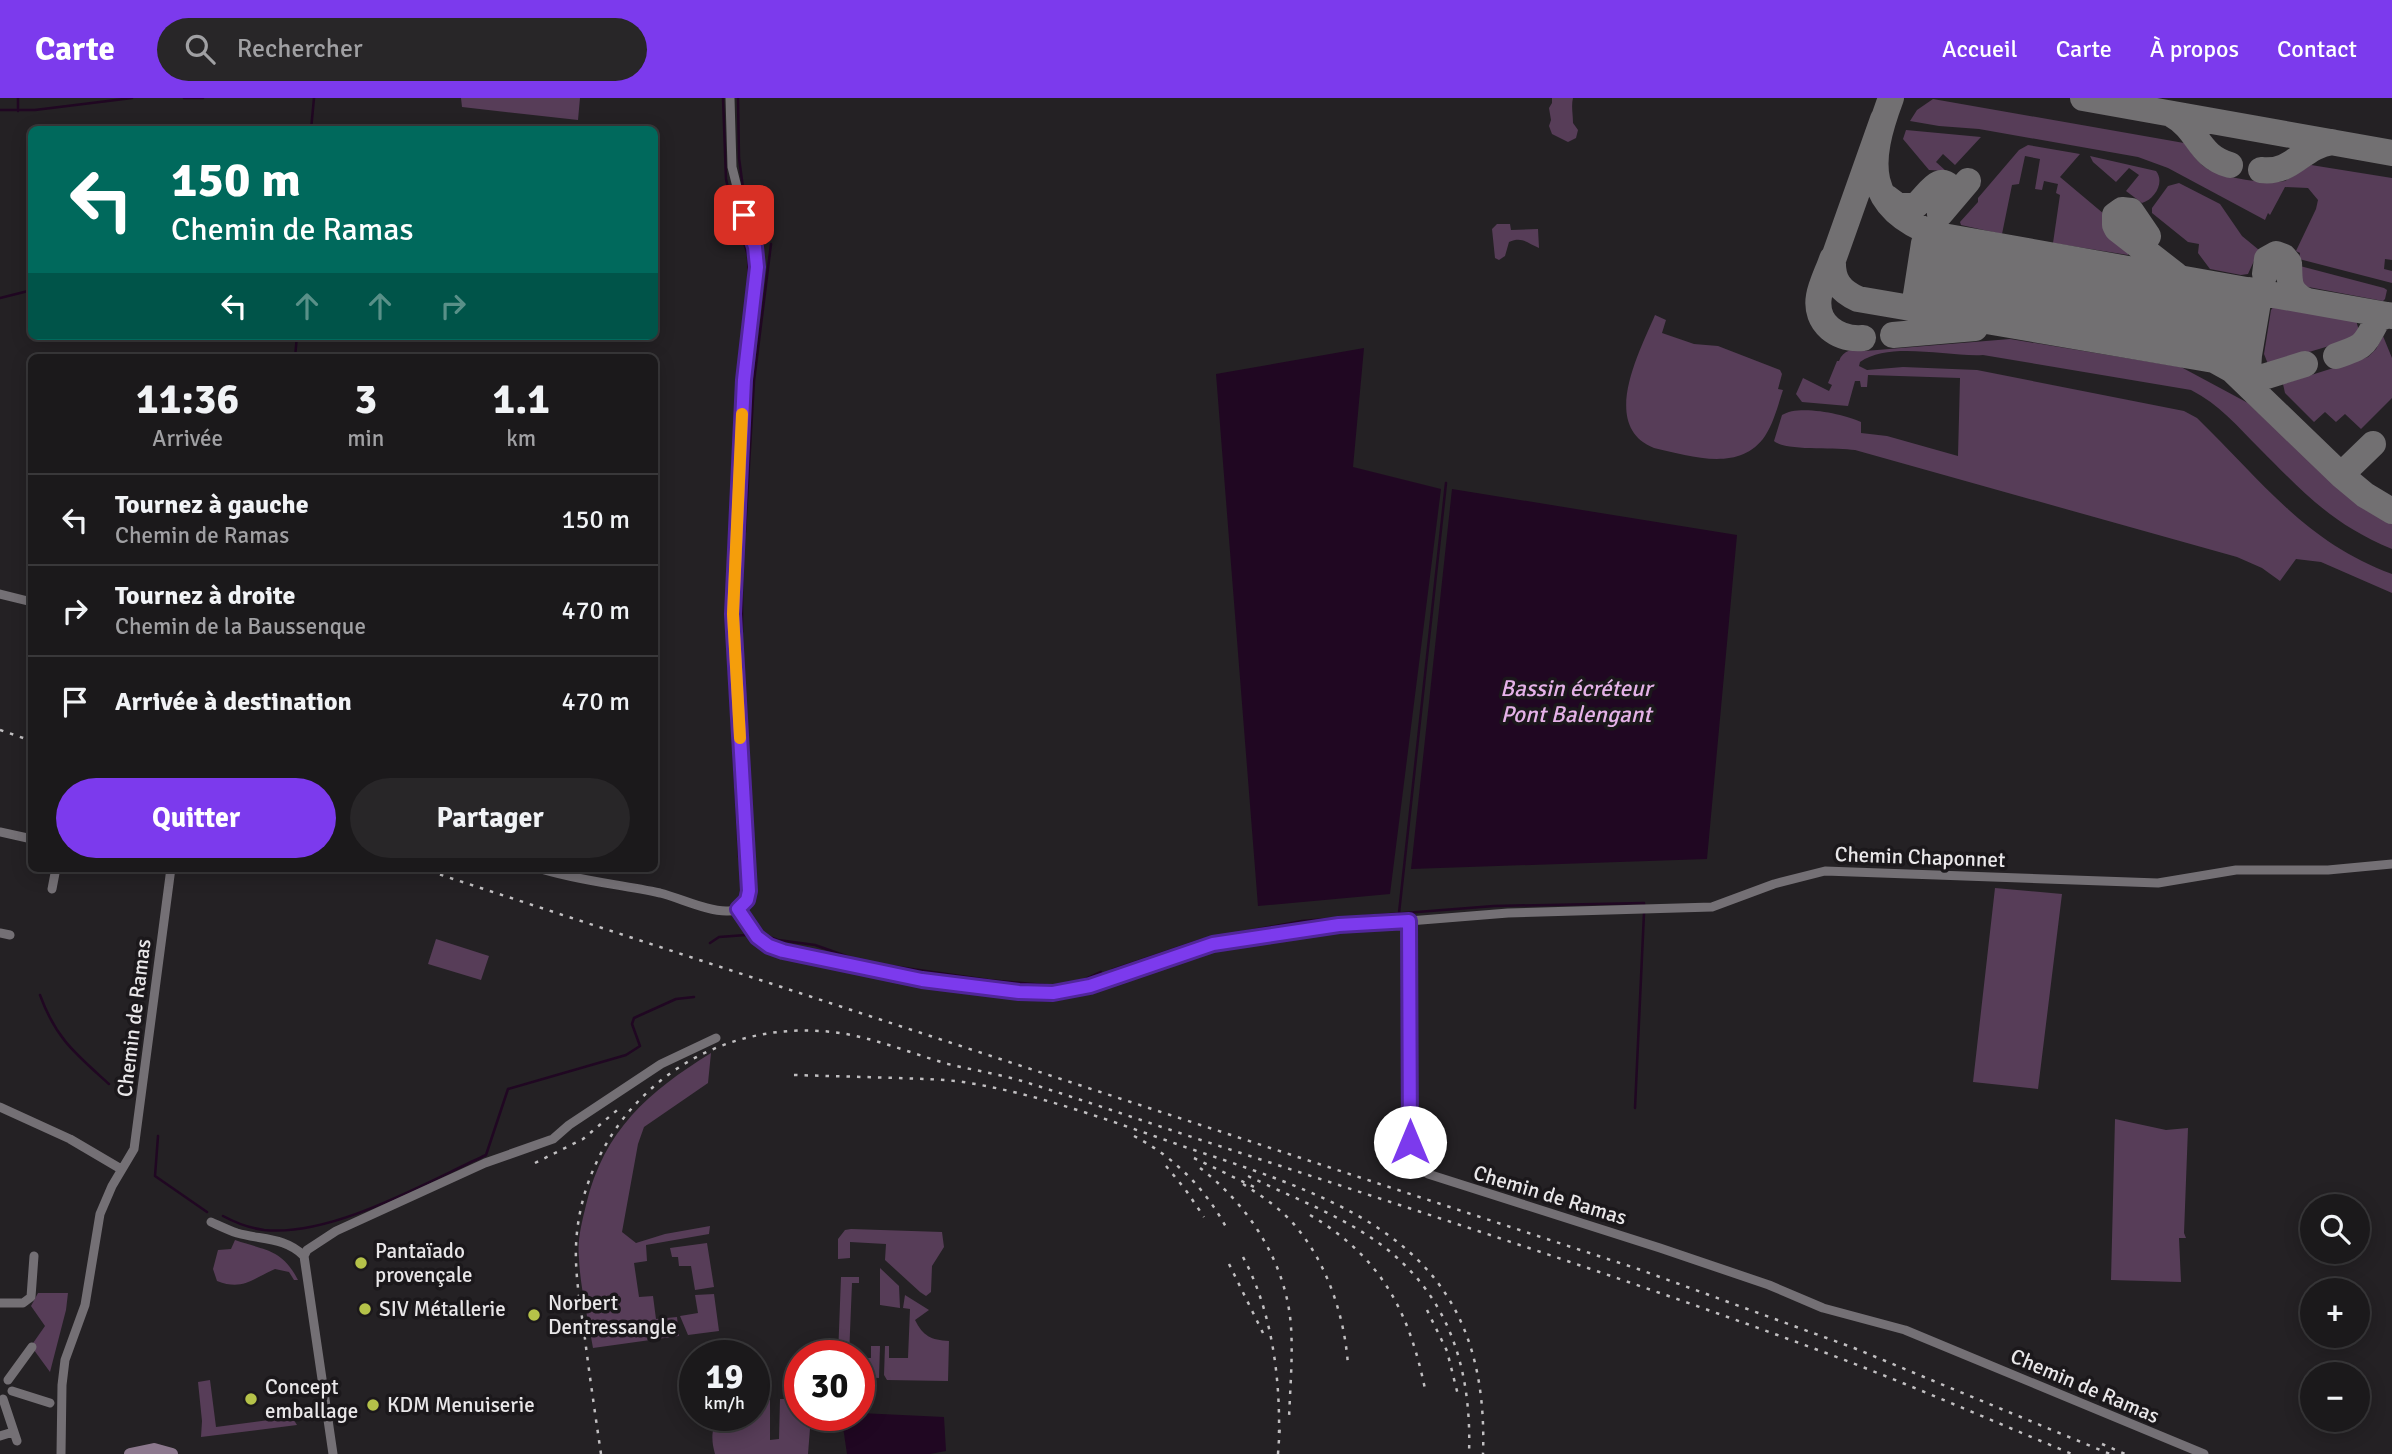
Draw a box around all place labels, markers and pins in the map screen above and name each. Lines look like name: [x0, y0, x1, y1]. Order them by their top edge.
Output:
pin: [714, 185, 774, 245]
place label: Pantaïado provençale: [375, 1238, 472, 1288]
marker: Pantaïado provençale: [353, 1255, 369, 1271]
place label: Norbert Dentressangle: [548, 1290, 677, 1340]
place label: SIV Métallerie: [379, 1296, 506, 1322]
marker: SIV Métallerie: [357, 1301, 373, 1317]
marker: Norbert Dentressangle: [526, 1307, 542, 1323]
place label: Concept emballage: [265, 1374, 358, 1424]
marker: Concept emballage: [243, 1391, 259, 1407]
place label: KDM Menuiserie: [387, 1392, 535, 1418]
marker: KDM Menuiserie: [365, 1397, 381, 1413]

